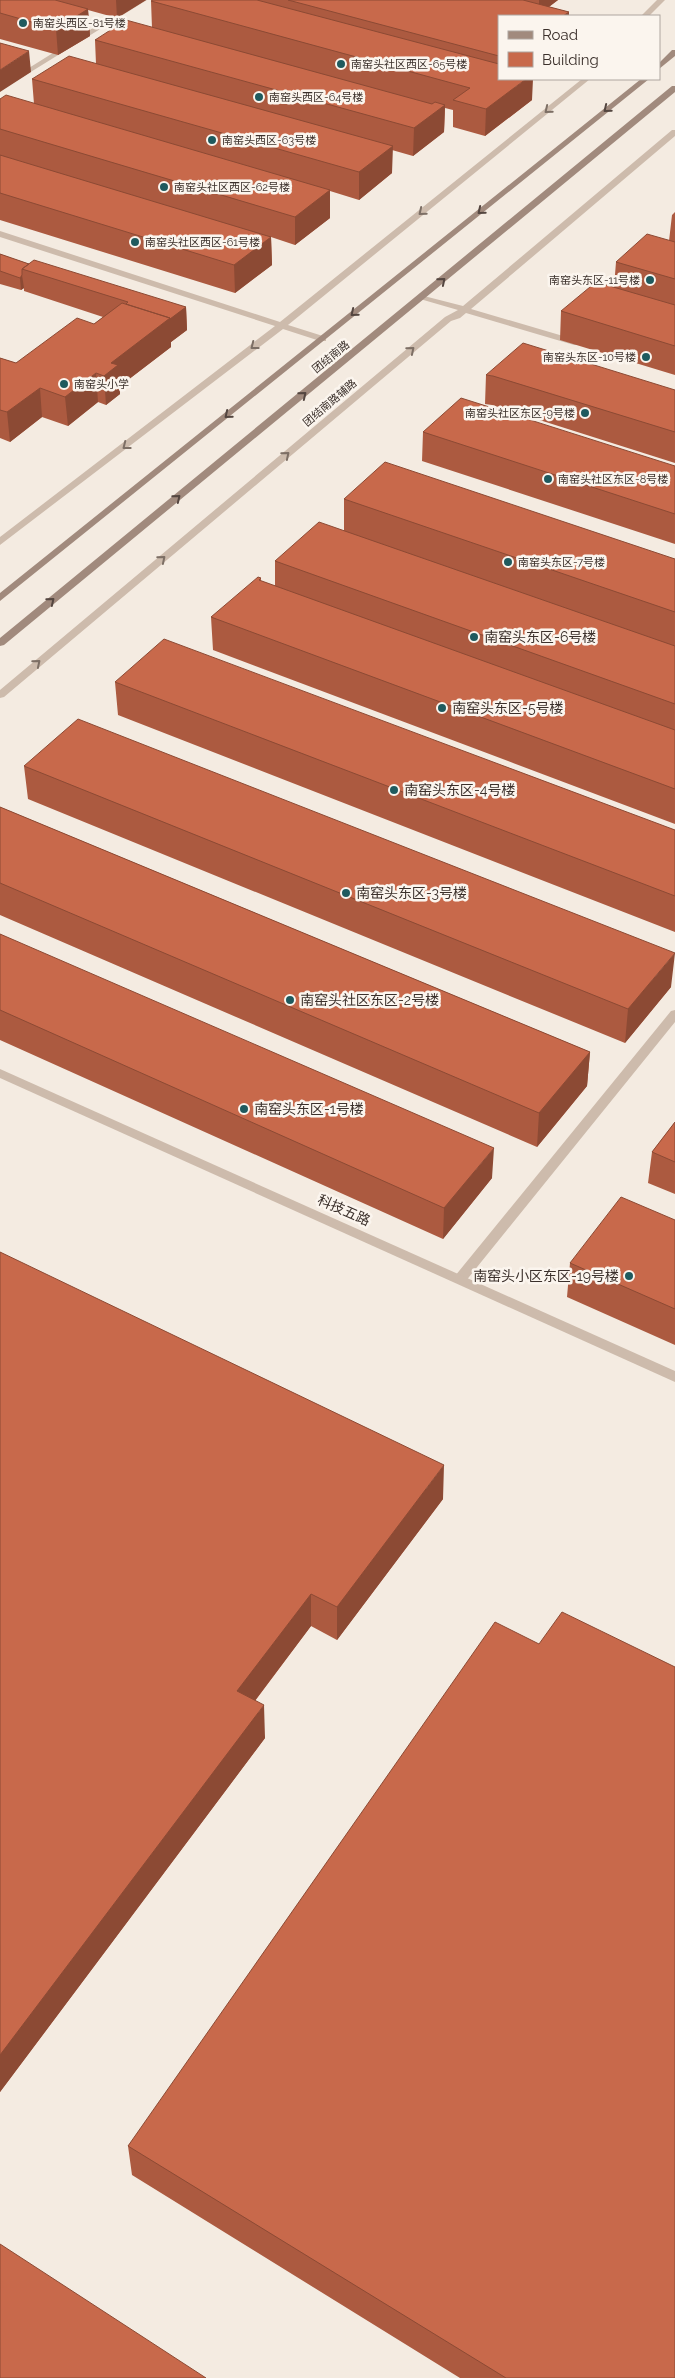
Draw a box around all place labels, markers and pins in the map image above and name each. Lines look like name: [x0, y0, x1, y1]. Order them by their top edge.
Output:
marker: 南窑头西区-81号楼: [17, 17, 29, 29]
place label: 南窑头西区-81号楼: [33, 17, 126, 30]
marker: 南窑头社区西区-65号楼: [335, 58, 347, 70]
place label: 南窑头社区西区-65号楼: [351, 58, 467, 71]
marker: 南窑头西区-64号楼: [253, 91, 265, 103]
place label: 南窑头西区-64号楼: [269, 91, 363, 104]
marker: 南窑头西区-63号楼: [206, 134, 218, 146]
place label: 南窑头西区-63号楼: [222, 134, 316, 147]
marker: 南窑头社区西区-62号楼: [158, 181, 170, 193]
place label: 南窑头社区西区-62号楼: [174, 181, 290, 194]
marker: 南窑头社区西区-61号楼: [129, 236, 141, 248]
place label: 南窑头社区西区-61号楼: [145, 236, 260, 249]
place label: 南窑头东区-11号楼: [549, 274, 640, 287]
marker: 南窑头东区-11号楼: [644, 274, 656, 286]
place label: 南窑头东区-10号楼: [543, 351, 636, 364]
marker: 南窑头东区-10号楼: [640, 351, 652, 363]
marker: 南窑头小学: [58, 378, 70, 390]
place label: 南窑头小学: [74, 378, 129, 391]
place label: 南窑头社区东区-9号楼: [465, 407, 575, 420]
marker: 南窑头社区东区-9号楼: [579, 407, 591, 419]
marker: 南窑头社区东区-8号楼: [542, 473, 554, 485]
place label: 南窑头社区东区-8号楼: [558, 473, 668, 486]
marker: 南窑头东区-7号楼: [502, 556, 514, 568]
place label: 南窑头东区-7号楼: [518, 556, 605, 569]
place label: 南窑头东区-6号楼: [484, 629, 596, 645]
marker: 南窑头东区-6号楼: [468, 631, 480, 643]
place label: 南窑头东区-5号楼: [452, 700, 564, 716]
marker: 南窑头东区-5号楼: [436, 702, 448, 714]
place label: 南窑头东区-4号楼: [404, 782, 515, 798]
marker: 南窑头东区-4号楼: [388, 784, 400, 796]
place label: 南窑头东区-3号楼: [356, 885, 467, 901]
marker: 南窑头东区-3号楼: [340, 887, 352, 899]
place label: 南窑头社区东区-2号楼: [300, 992, 439, 1008]
marker: 南窑头社区东区-2号楼: [284, 994, 296, 1006]
place label: 南窑头东区-1号楼: [254, 1101, 364, 1117]
marker: 南窑头东区-1号楼: [238, 1103, 250, 1115]
place label: 南窑头小区东区-19号楼: [473, 1268, 619, 1284]
marker: 南窑头小区东区-19号楼: [623, 1270, 635, 1282]

